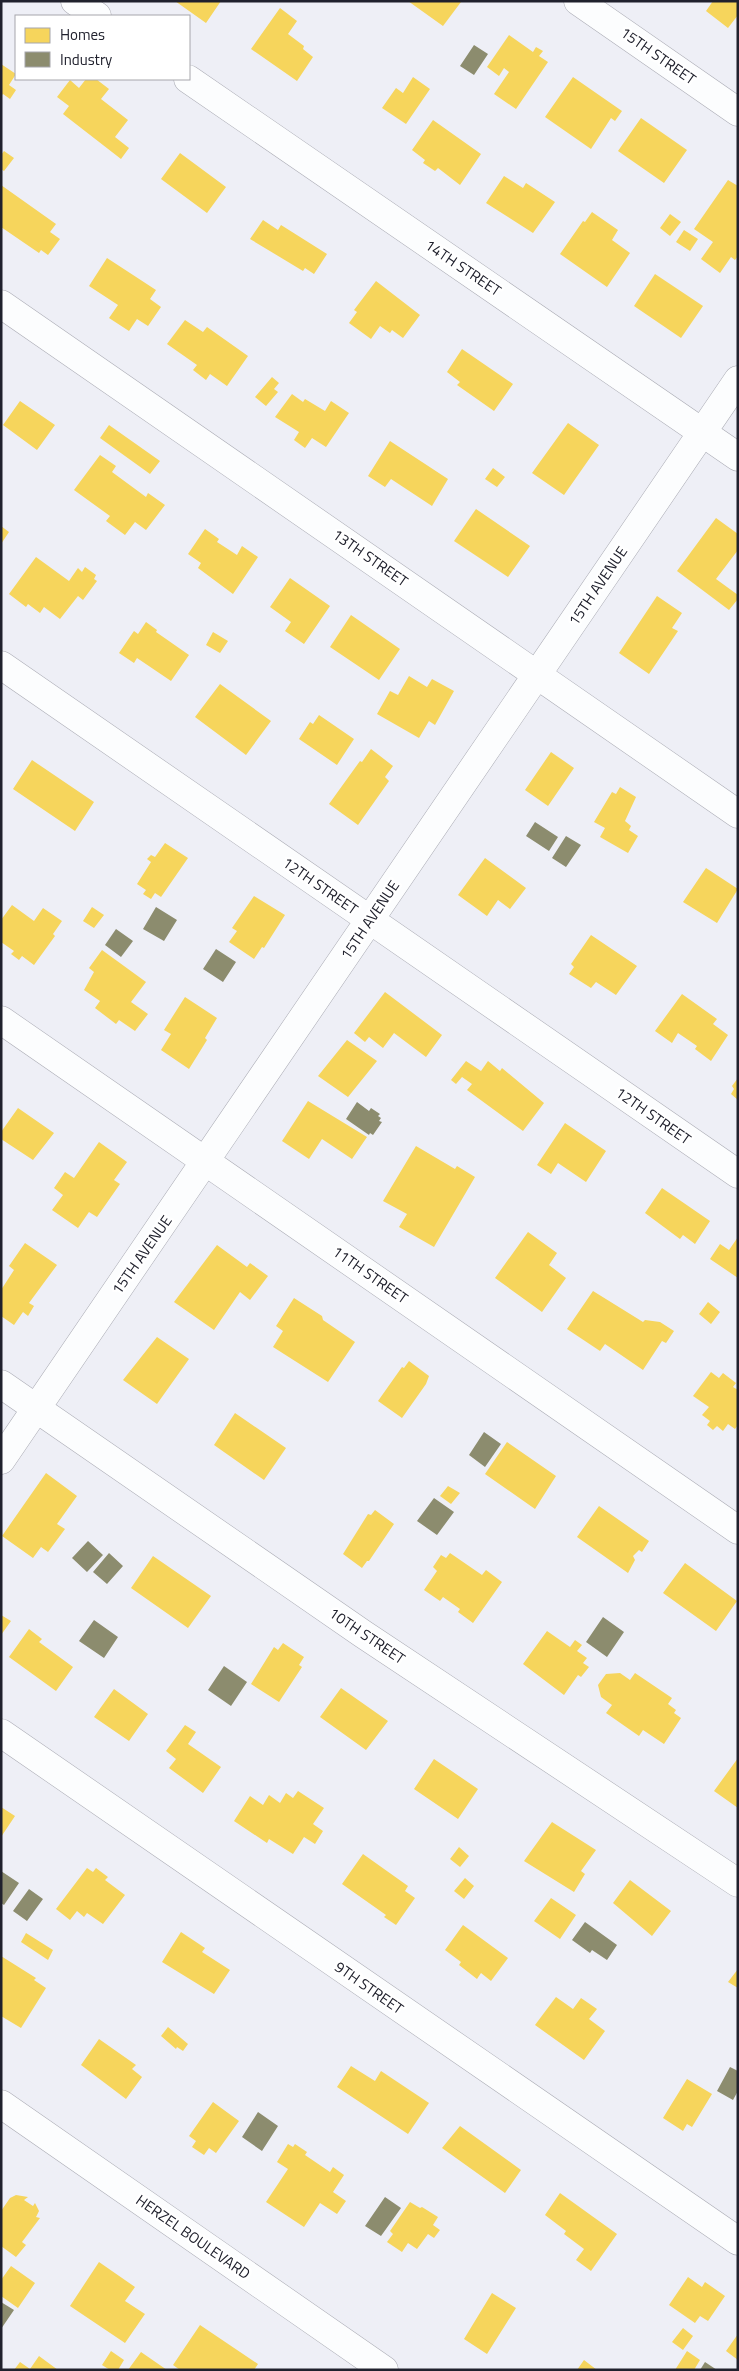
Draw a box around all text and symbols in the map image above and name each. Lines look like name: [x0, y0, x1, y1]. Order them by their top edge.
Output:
legend: [15, 15, 190, 80]
street label: 15TH STREET: [616, 21, 701, 90]
text: Homes: [60, 23, 105, 46]
text: Industry: [60, 48, 112, 71]
street label: 14TH STREET: [420, 233, 506, 302]
street label: 13TH STREET: [328, 523, 413, 592]
street label: 15TH AVENUE: [562, 541, 633, 630]
street label: 12TH STREET: [278, 851, 363, 920]
street label: 15TH AVENUE: [334, 875, 405, 964]
street label: 12TH STREET: [611, 1081, 696, 1150]
street label: 15TH AVENUE: [106, 1211, 177, 1299]
street label: 11TH STREET: [328, 1240, 413, 1309]
street label: 10TH STREET: [324, 1601, 410, 1670]
street label: 9TH STREET: [330, 1955, 409, 2020]
street label: HERZEL BOULEVARD: [131, 2188, 255, 2285]

